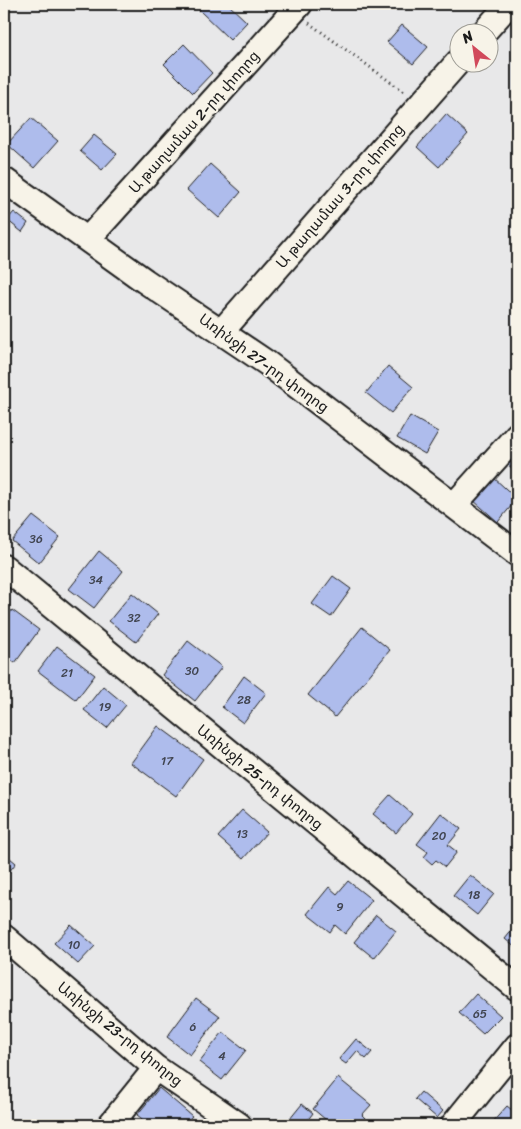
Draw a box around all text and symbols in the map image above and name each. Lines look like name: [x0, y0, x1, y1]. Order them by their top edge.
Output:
north arrow: [448, 22, 498, 72]
text: N: [456, 24, 478, 51]
street label: Ա թաղամաս 2-րդ փողոց: [122, 44, 266, 200]
street label: Ա թաղամաս 3-րդ փողոց: [269, 117, 411, 275]
street label: Առինջի 27-րդ փողոց: [193, 307, 335, 419]
house number: 36: [29, 528, 43, 550]
house number: 34: [89, 569, 104, 591]
house number: 32: [127, 607, 141, 629]
house number: 30: [185, 660, 199, 682]
house number: 21: [61, 662, 73, 684]
house number: 28: [237, 689, 251, 711]
house number: 19: [99, 696, 111, 718]
street label: Առինջի 25-րդ փողոց: [191, 717, 329, 837]
house number: 17: [161, 750, 174, 772]
house number: 13: [236, 823, 248, 845]
house number: 20: [432, 825, 447, 847]
house number: 18: [468, 884, 480, 906]
house number: 9: [336, 896, 344, 918]
house number: 10: [68, 934, 81, 956]
street label: Առինջի 23-րդ փողոց: [51, 975, 189, 1093]
house number: 65: [473, 1003, 487, 1025]
house number: 6: [190, 1016, 197, 1038]
house number: 4: [218, 1045, 226, 1067]

